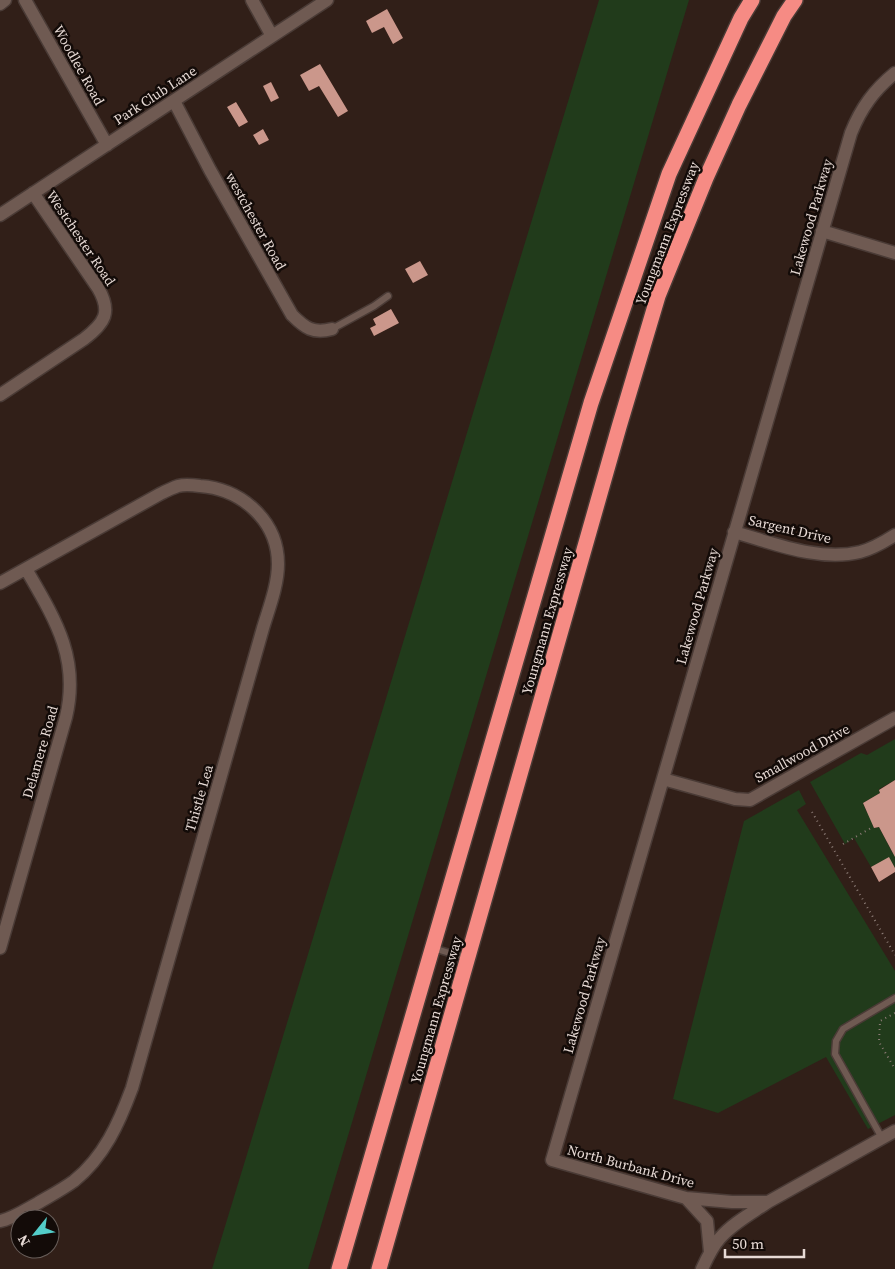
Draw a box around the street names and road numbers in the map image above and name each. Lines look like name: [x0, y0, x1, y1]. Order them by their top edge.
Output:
street label: Woodlee Road: [49, 21, 109, 109]
street label: Park Club Lane: [110, 61, 200, 129]
street label: Lakewood Parkway: [785, 156, 837, 278]
street label: Youngmann Expressway: [630, 158, 704, 308]
street label: westchester Road: [221, 168, 291, 274]
street label: Westchester Road: [42, 186, 120, 290]
street label: Sargent Drive: [747, 510, 833, 548]
street label: Youngmann Expressway: [516, 544, 578, 697]
street label: Lakewood Parkway: [671, 545, 723, 667]
street label: Delamere Road: [17, 703, 63, 801]
street label: Smallwood Drive: [751, 719, 853, 787]
street label: Thistle Lea: [180, 761, 218, 834]
street label: Youngmann Expressway: [405, 933, 467, 1086]
street label: Lakewood Parkway: [558, 934, 610, 1056]
street label: North Burbank Drive: [565, 1139, 697, 1193]

